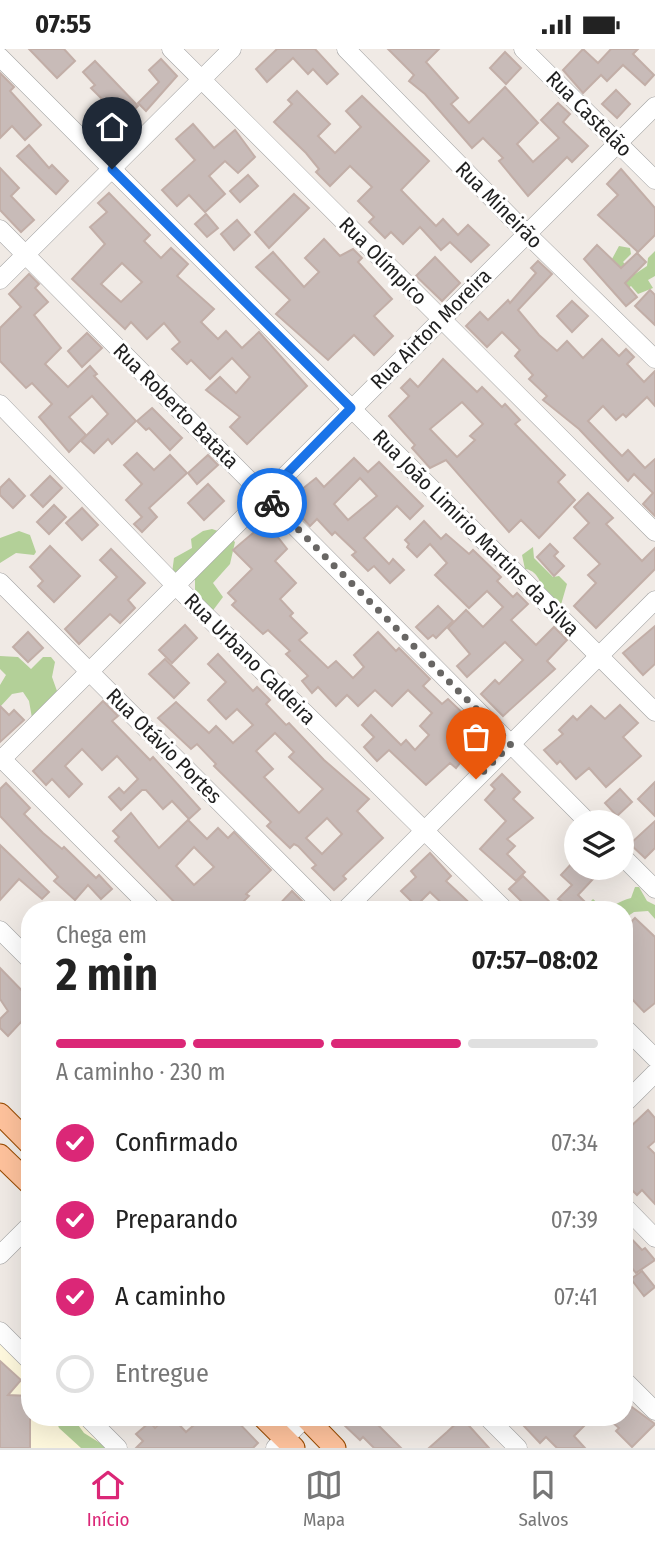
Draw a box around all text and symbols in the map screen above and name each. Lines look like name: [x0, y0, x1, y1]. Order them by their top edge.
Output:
text: 07:55: [35, 9, 91, 40]
street label: Rua Castelão: [541, 66, 637, 162]
pin: [82, 97, 142, 169]
icon: home: [93, 108, 131, 146]
street label: Rua Mineirão: [450, 156, 548, 254]
street label: Rua Olímpico: [334, 212, 432, 310]
street label: Rua Airton Moreira: [365, 263, 497, 395]
street label: Rua Roberto Batata: [108, 338, 244, 474]
street label: Rua João Limirio Martins da Silva: [367, 424, 585, 642]
courier: [237, 468, 307, 538]
icon: bike: [253, 484, 291, 522]
street label: Rua Urbano Caldeira: [179, 588, 321, 730]
street label: Rua Otávio Portes: [101, 683, 227, 809]
pin: [446, 707, 506, 779]
icon: bag: [457, 718, 495, 756]
map controls: [564, 810, 634, 880]
button: layers: [564, 810, 634, 880]
text: Chega em: [56, 921, 147, 949]
text: 07:57–08:02: [472, 945, 598, 976]
text: 2 min: [56, 947, 158, 1002]
text: A caminho · 230 m: [56, 1058, 225, 1086]
icon: check: [56, 1124, 94, 1162]
text: Confirmado: [115, 1127, 238, 1158]
text: 07:34: [551, 1129, 598, 1157]
icon: check: [56, 1201, 94, 1239]
text: Preparando: [115, 1204, 238, 1235]
text: 07:39: [551, 1206, 598, 1234]
icon: check: [56, 1278, 94, 1316]
text: A caminho: [115, 1281, 226, 1312]
text: 07:41: [553, 1283, 598, 1311]
text: Entregue: [115, 1358, 209, 1389]
tab: Início: [87, 1466, 129, 1531]
tab: Mapa: [303, 1466, 345, 1531]
tab: Salvos: [518, 1466, 568, 1531]

